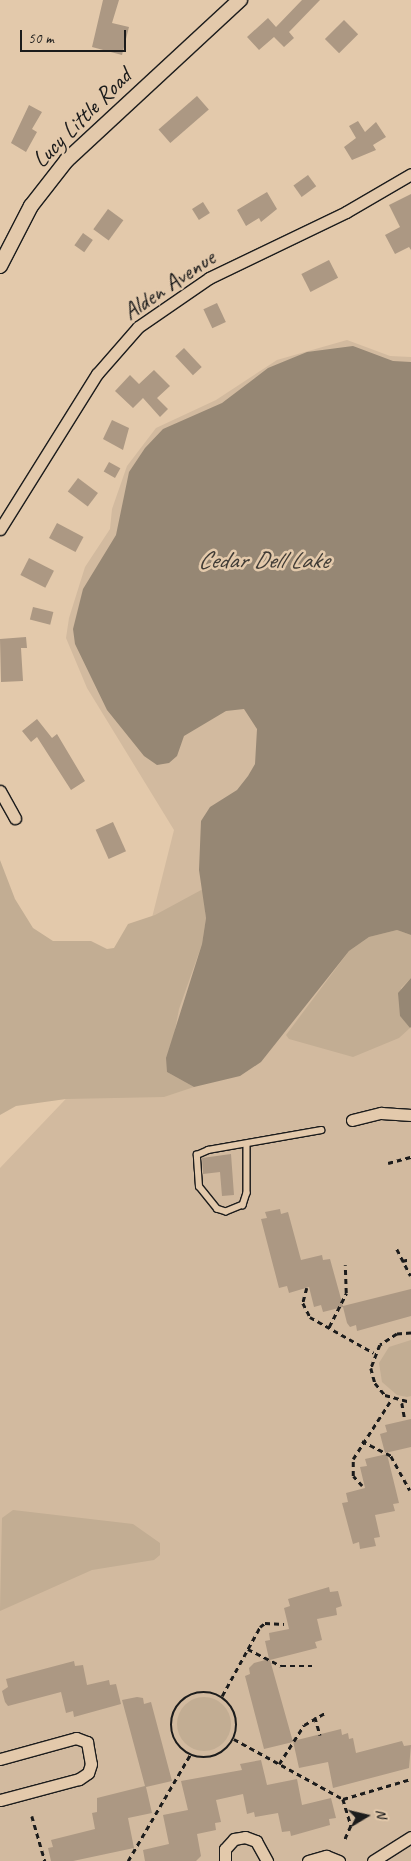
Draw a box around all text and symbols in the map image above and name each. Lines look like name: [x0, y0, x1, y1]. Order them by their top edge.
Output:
scale bar: [22, 20, 129, 52]
text: 50 m: [28, 29, 54, 48]
street label: Lucy Little Road: [26, 62, 138, 174]
street label: Alden Avenue: [117, 244, 221, 326]
water label: Cedar Dell Lake: [197, 545, 329, 575]
north arrow: [341, 1791, 391, 1841]
text: N: [372, 1808, 390, 1819]

